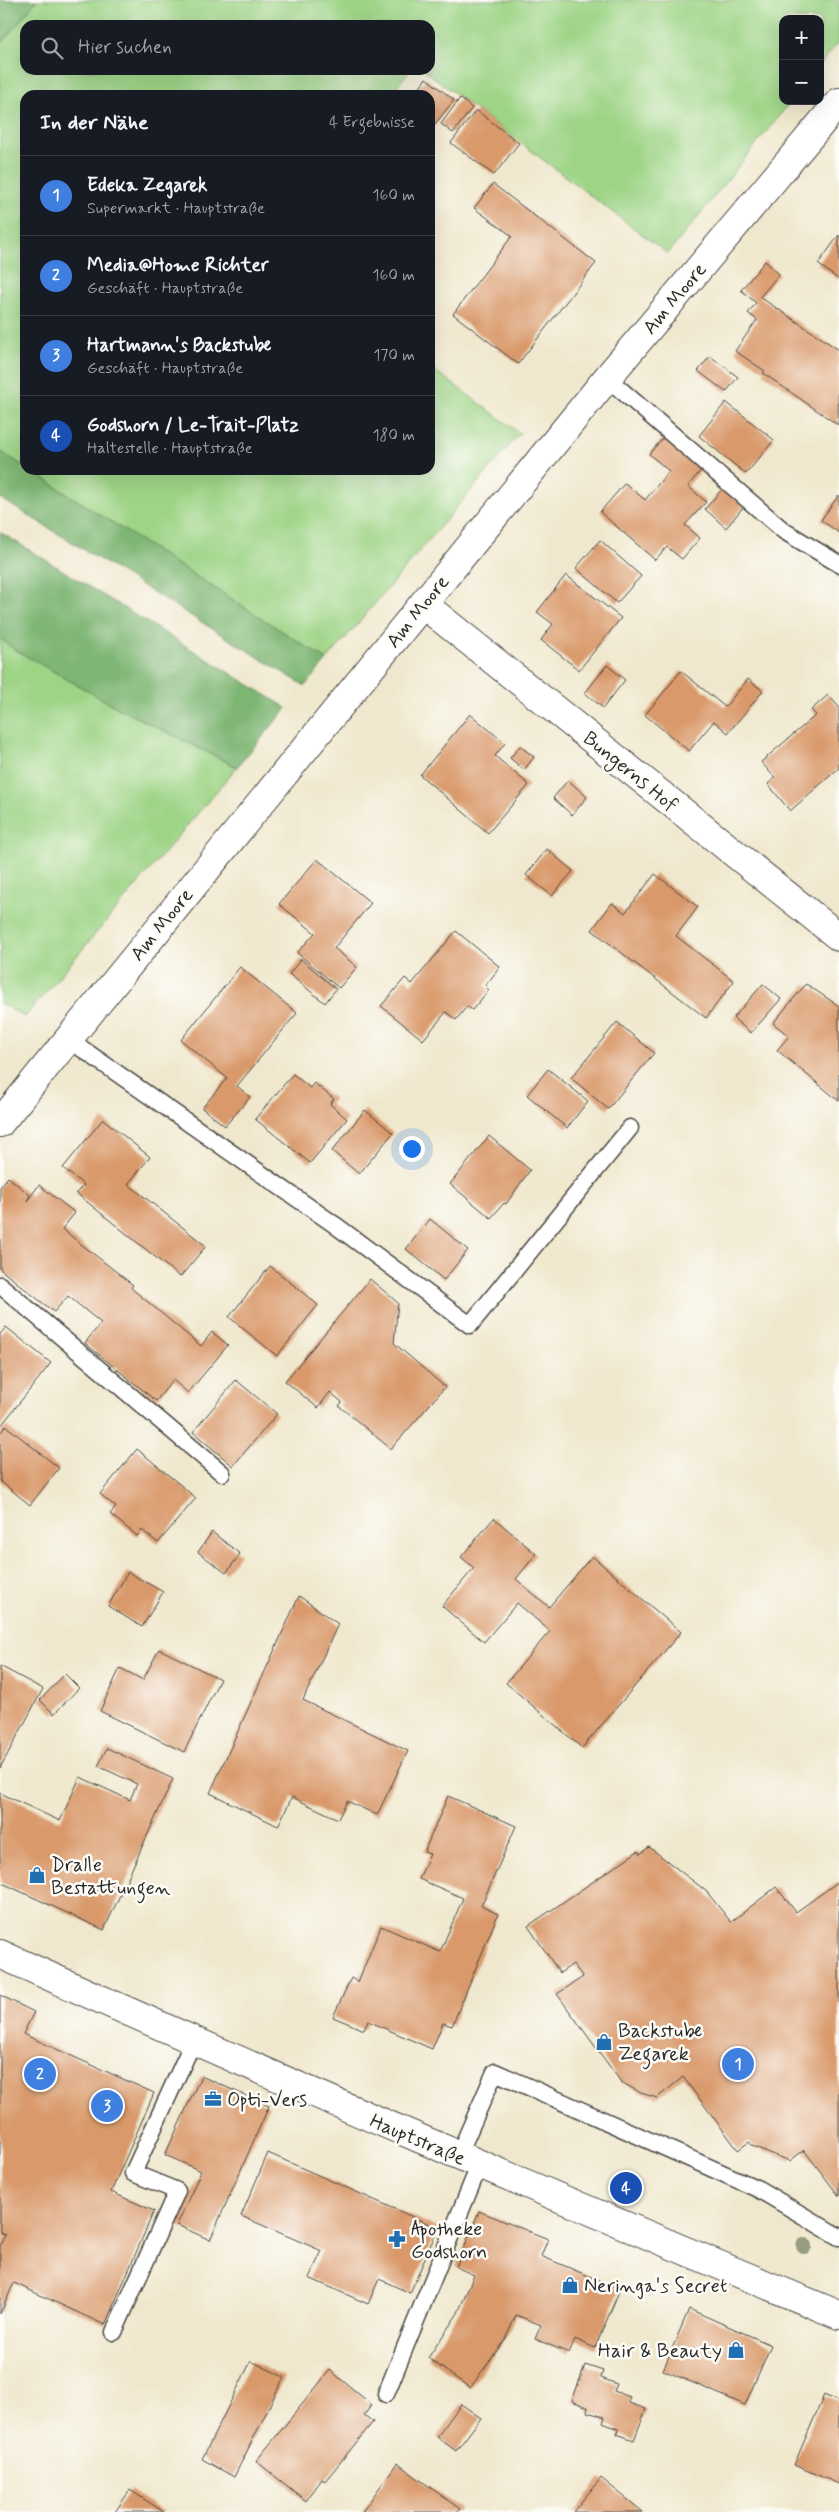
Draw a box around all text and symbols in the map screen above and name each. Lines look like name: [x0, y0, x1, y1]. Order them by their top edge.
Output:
map controls: [779, 15, 824, 105]
button: +: [779, 15, 824, 60]
search box: [20, 20, 435, 75]
icon: search: [38, 34, 66, 62]
text: Hier suchen: [78, 35, 172, 60]
button: −: [779, 60, 824, 105]
text: In der Nähe: [40, 109, 148, 137]
text: 4 Ergebnisse: [329, 112, 415, 133]
text: Edeka Zegarek: [87, 173, 208, 198]
text: 1: [52, 185, 60, 206]
text: 160 m: [372, 185, 415, 206]
text: Supermarkt · Hauptstraße: [87, 198, 265, 219]
text: Media@Home Richter: [87, 253, 269, 278]
street label: Am Moore: [637, 257, 713, 341]
text: 2: [52, 265, 60, 286]
text: 160 m: [372, 265, 415, 286]
text: Geschäft · Hauptstraße: [87, 278, 243, 299]
text: Hartmann's Backstube: [87, 333, 271, 358]
text: 3: [52, 345, 60, 366]
text: 170 m: [373, 345, 415, 366]
text: Geschäft · Hauptstraße: [87, 358, 243, 379]
text: Godshorn / Le-Trait-Platz: [87, 413, 299, 438]
text: 4: [51, 425, 61, 446]
text: 180 m: [372, 425, 415, 446]
text: Haltestelle · Hauptstraße: [87, 438, 253, 459]
street label: Am Moore: [381, 570, 456, 654]
street label: Bungerns Hof: [576, 726, 683, 820]
street label: Am Moore: [125, 883, 200, 967]
your location: [399, 1136, 425, 1162]
place label: Dralle Bestattungen: [51, 1852, 171, 1904]
shop icon: Dralle Bestattungen: [27, 1865, 47, 1885]
place label: Backstube Zegarek: [618, 2018, 702, 2070]
shop icon: Backstube Zegarek: [594, 2032, 614, 2052]
pin: 1: [722, 2045, 754, 2083]
pin: 2: [24, 2055, 56, 2093]
pin: 3: [91, 2087, 123, 2125]
place label: Opti-Vers: [227, 2087, 307, 2114]
office icon: Opti-Vers: [203, 2089, 223, 2109]
street label: Hauptstraße: [365, 2108, 470, 2173]
pin: 4: [610, 2169, 642, 2207]
place label: Apotheke Godshorn: [411, 2216, 487, 2266]
pharmacy icon: Apotheke Godshorn: [387, 2229, 407, 2249]
place label: Neringa's Secret: [584, 2273, 727, 2300]
shop icon: Neringa's Secret: [560, 2275, 580, 2295]
place label: Hair & Beauty: [598, 2338, 722, 2365]
shop icon: Hair & Beauty: [726, 2340, 746, 2360]

